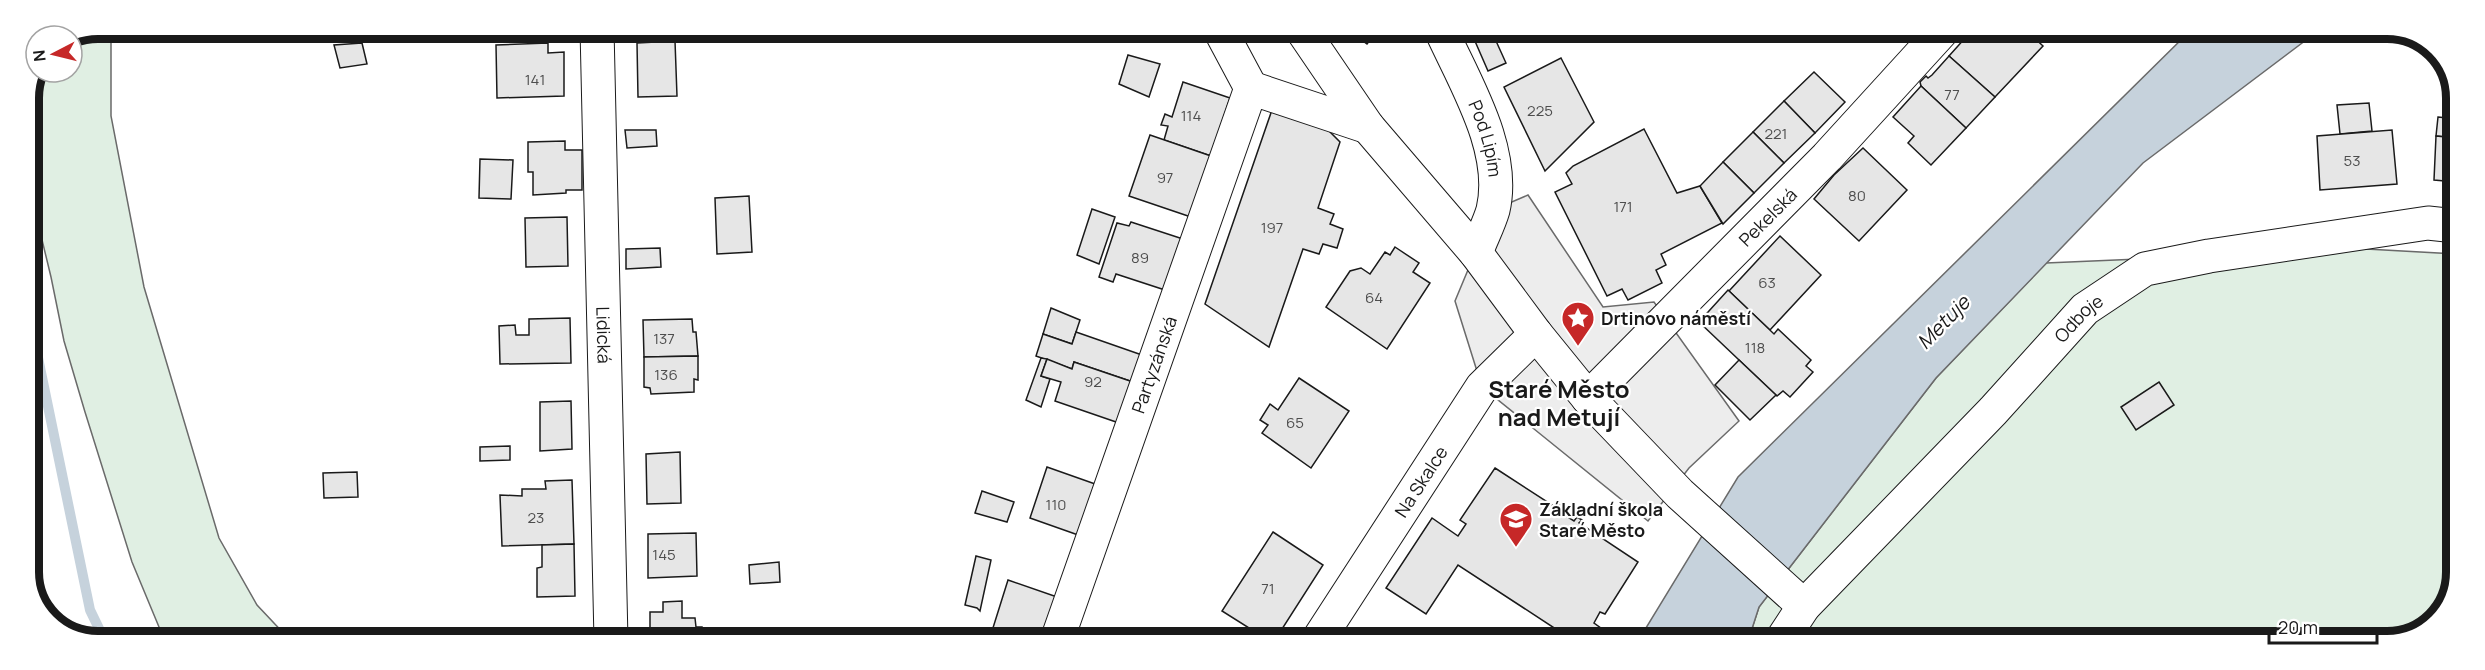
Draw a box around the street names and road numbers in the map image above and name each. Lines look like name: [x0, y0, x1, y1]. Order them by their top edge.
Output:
street label: Pod Lipím: [1463, 96, 1508, 178]
street label: Pekelská: [1733, 182, 1802, 251]
street label: Odboje: [2049, 288, 2108, 347]
street label: Lidická: [591, 306, 617, 364]
street label: Partyzánská: [1126, 313, 1182, 416]
street label: Na Skalce: [1389, 441, 1453, 522]

